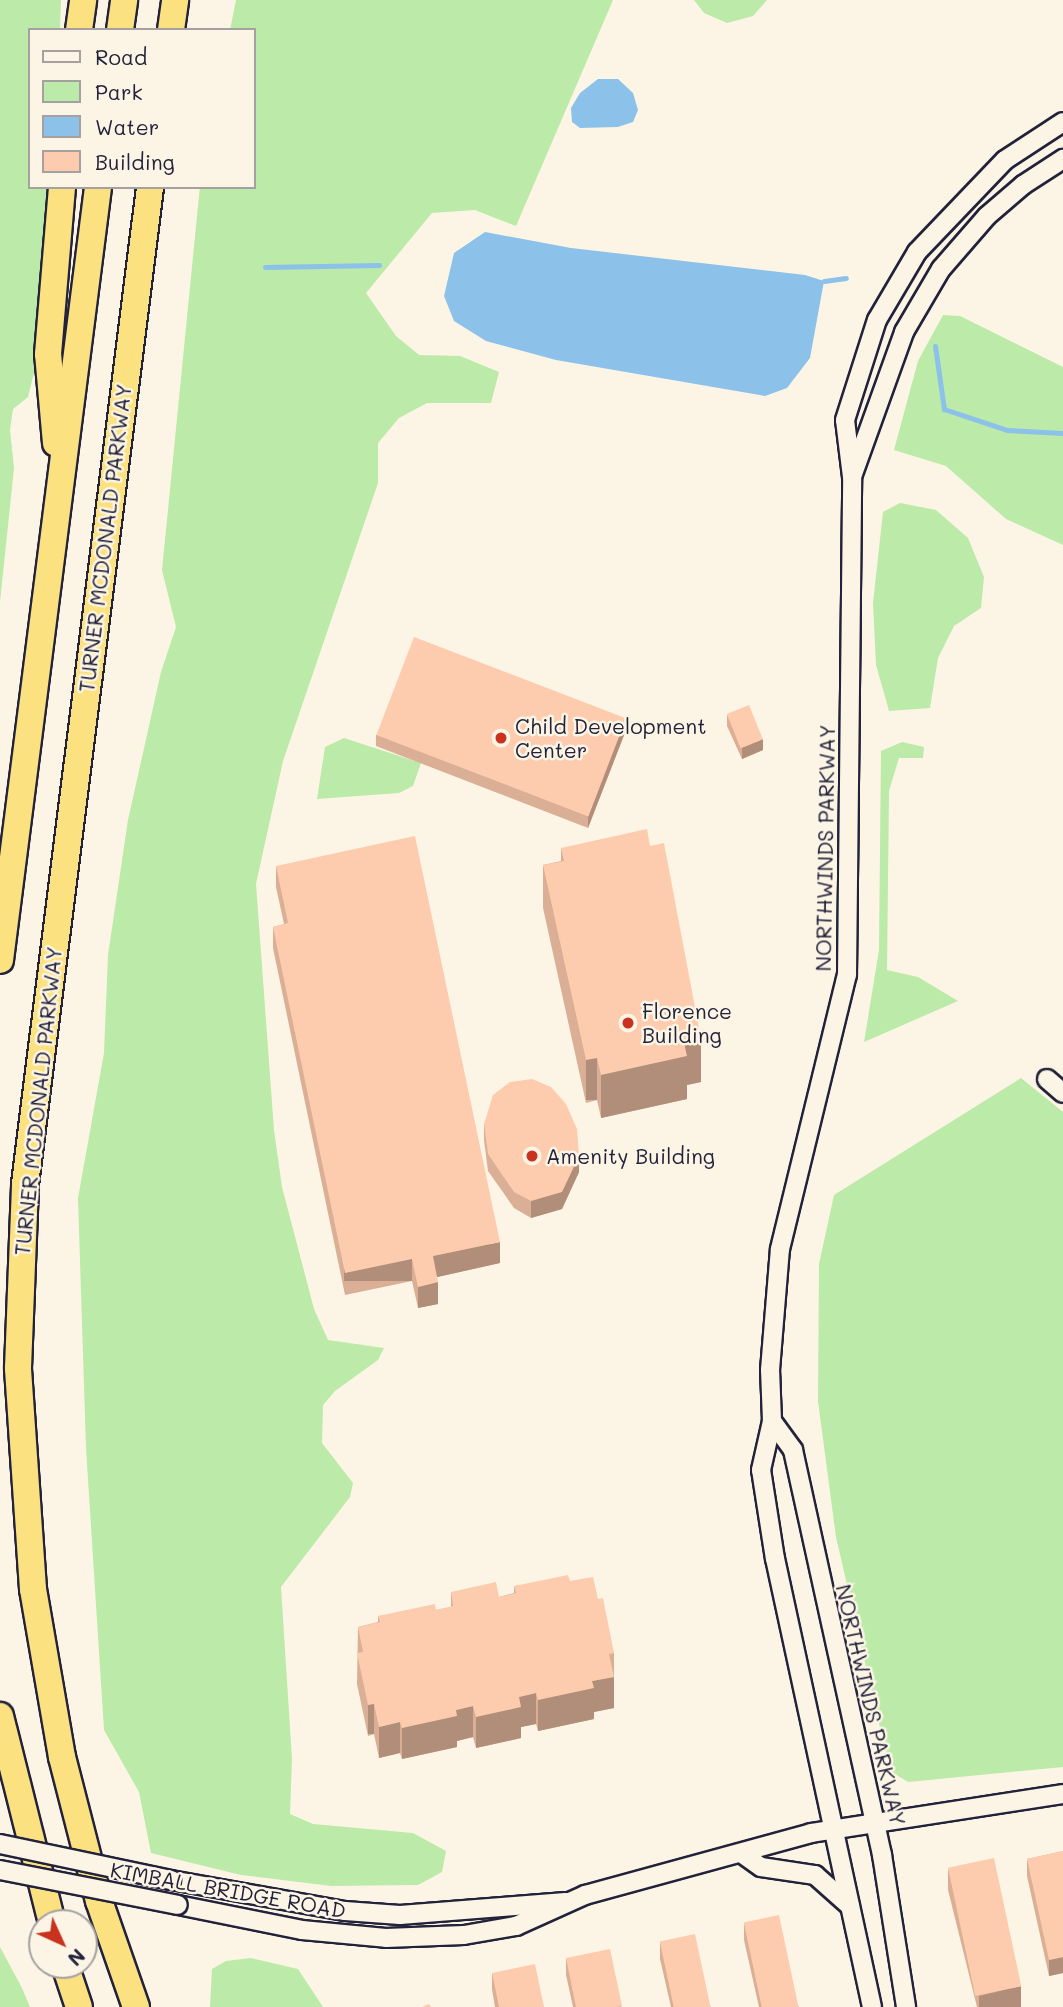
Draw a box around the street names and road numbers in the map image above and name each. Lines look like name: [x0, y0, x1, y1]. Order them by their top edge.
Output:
street label: TURNER MCDONALD PARKWAY: [74, 382, 136, 694]
street label: NORTHWINDS PARKWAY: [810, 724, 840, 972]
street label: TURNER MCDONALD PARKWAY: [9, 945, 67, 1257]
street label: NORTHWINDS PARKWAY: [831, 1582, 911, 1828]
street label: KIMBALL BRIDGE ROAD: [108, 1857, 348, 1923]

